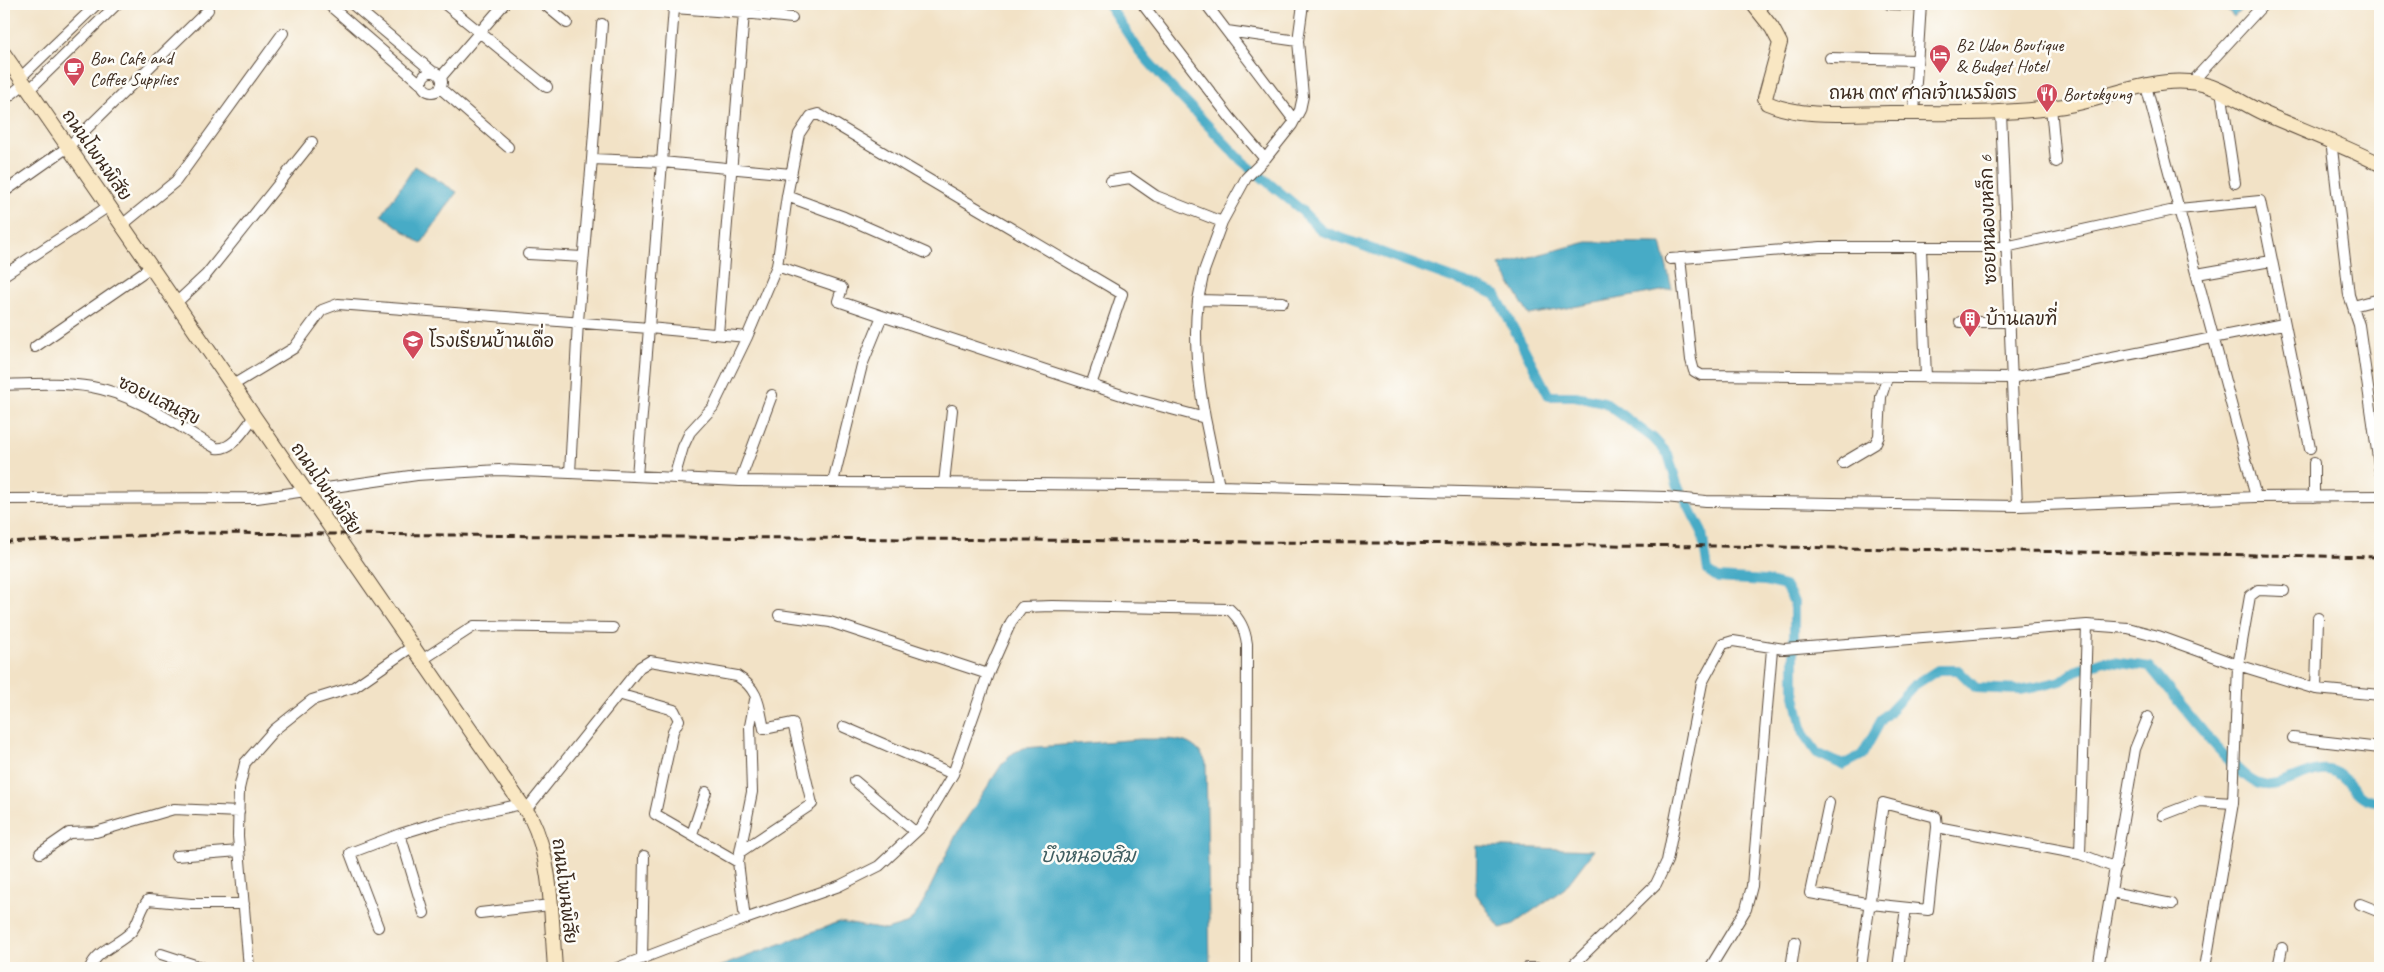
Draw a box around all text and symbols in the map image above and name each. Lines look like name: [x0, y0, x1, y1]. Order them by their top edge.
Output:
place label: B2 Udon Boutique & Budget Hotel: [1956, 34, 2065, 77]
hotel icon: B2 Udon Boutique & Budget Hotel: [1928, 43, 1952, 74]
place label: Bon Cafe and Coffee Supplies: [90, 47, 179, 90]
cafe icon: Bon Cafe and Coffee Supplies: [62, 56, 86, 87]
street label: ถนน ๓๙ ศาลเจ้าเนรมิตร: [1829, 81, 2017, 104]
restaurant icon: Bortokgung: [2035, 82, 2059, 113]
place label: Bortokgung: [2063, 83, 2133, 105]
street label: ถนนโพนพิสัย: [57, 104, 138, 205]
street label: ซอยหนองเหล็ก 6: [1973, 154, 2001, 285]
place label: บ้านเลขที่: [1986, 301, 2057, 330]
building icon: บ้านเลขที่: [1958, 307, 1982, 338]
place label: โรงเรียนบ้านเดื่อ: [429, 323, 554, 352]
school or university icon: โรงเรียนบ้านเดื่อ: [401, 329, 425, 360]
street label: ซอยแสนสุข: [113, 371, 204, 432]
street label: ถนนโพนพิสัย: [286, 437, 367, 538]
street label: ถนนโพนพิสัย: [548, 837, 584, 945]
water label: บึงหนองสิม: [1041, 844, 1137, 868]

